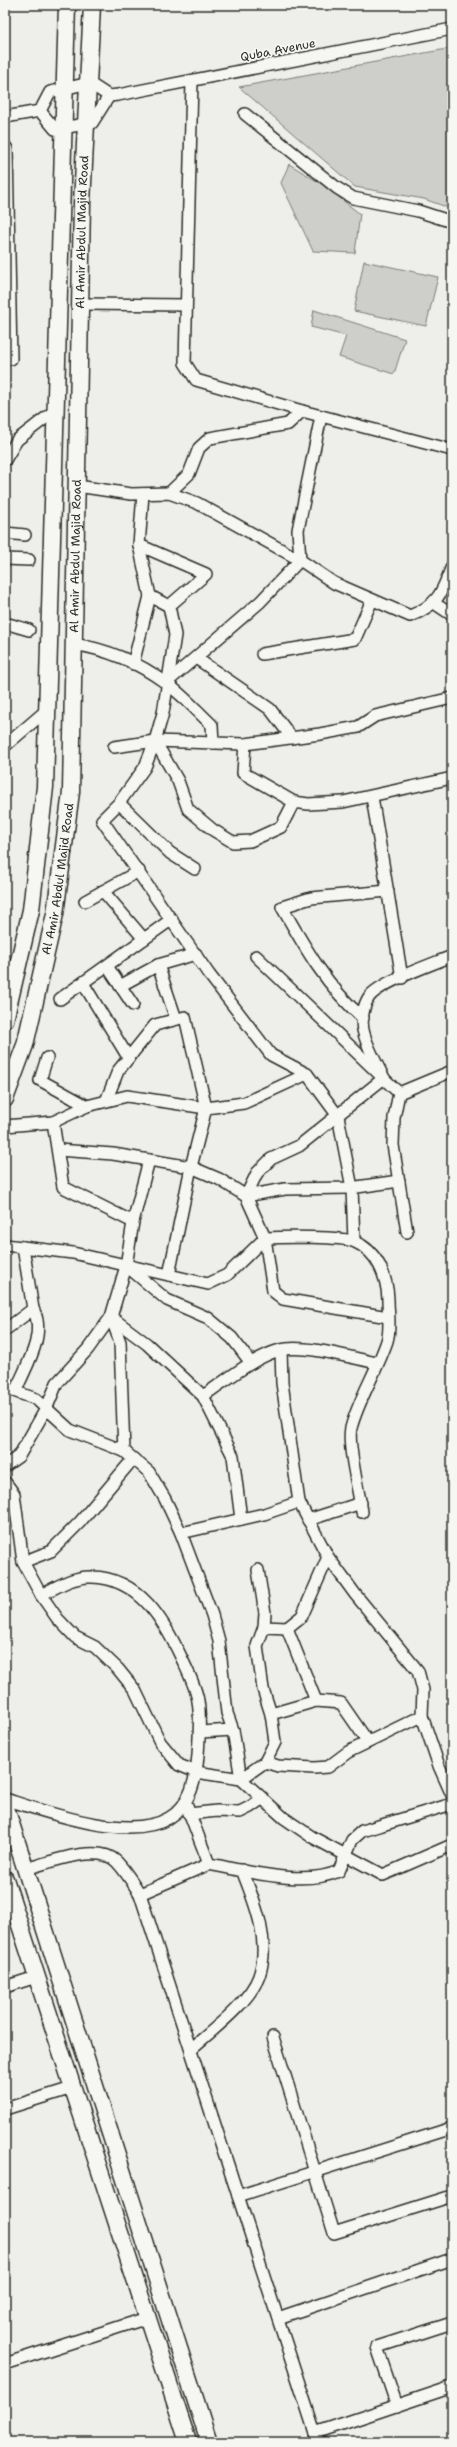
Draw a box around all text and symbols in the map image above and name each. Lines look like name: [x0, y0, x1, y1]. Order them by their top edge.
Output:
street label: Quba Avenue: [239, 35, 317, 65]
street label: Al Amir Abdul Majid Road: [72, 155, 92, 309]
street label: Al Amir Abdul Majid Road: [66, 479, 85, 633]
street label: Al Amir Abdul Majid Road: [38, 802, 78, 956]

